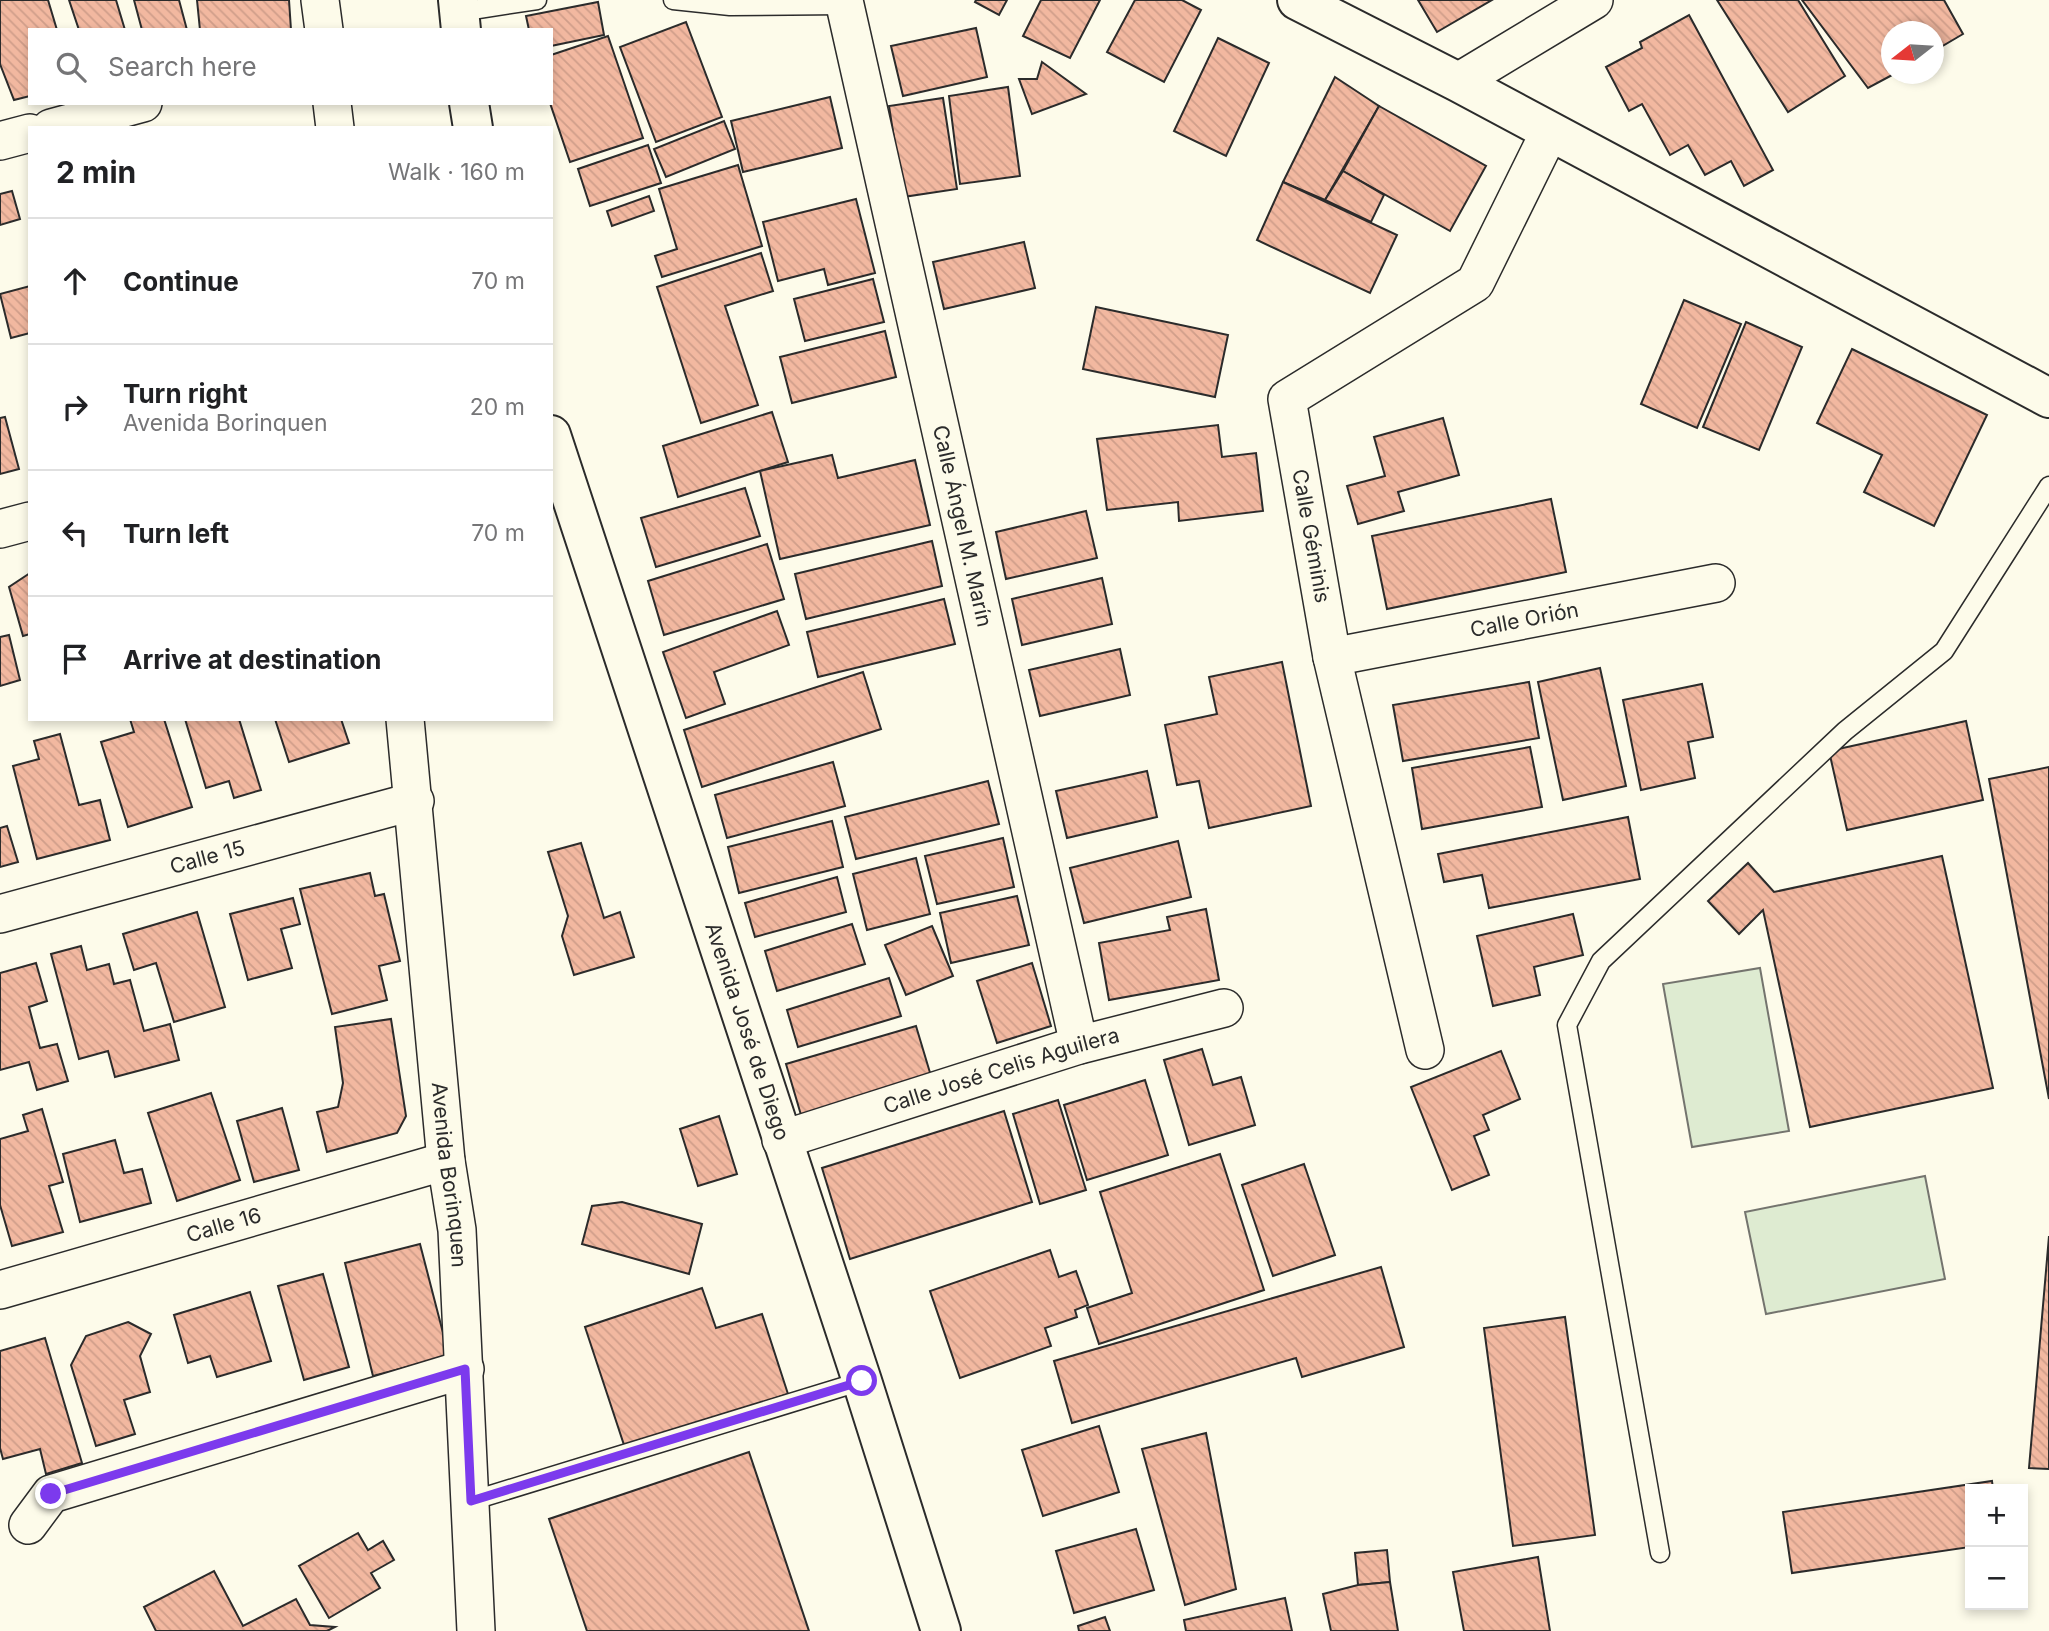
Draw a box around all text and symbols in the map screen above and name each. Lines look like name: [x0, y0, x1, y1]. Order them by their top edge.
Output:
north arrow: [1881, 21, 1944, 84]
search box: [28, 28, 553, 105]
icon: search: [52, 48, 90, 86]
text: Search here: [108, 51, 257, 82]
text: 2 min: [56, 154, 136, 190]
text: Walk · 160 m: [388, 158, 525, 186]
icon: ahead: [56, 262, 94, 300]
text: Continue: [123, 266, 239, 297]
text: 70 m: [471, 267, 525, 295]
text: Turn right: [123, 378, 248, 409]
icon: right: [56, 388, 94, 426]
text: 20 m: [470, 393, 525, 421]
text: Avenida Borinquen: [123, 409, 328, 437]
street label: Calle Ángel M. Marín: [928, 423, 998, 629]
street label: Calle Géminis: [1287, 467, 1336, 605]
icon: left: [56, 514, 94, 552]
text: Turn left: [123, 518, 229, 549]
text: 70 m: [471, 519, 525, 547]
street label: Calle Orión: [1468, 597, 1581, 642]
icon: arrive: [56, 640, 94, 678]
text: Arrive at destination: [123, 644, 382, 675]
street label: Calle 15: [167, 835, 248, 879]
street label: Avenida José de Diego: [700, 919, 795, 1143]
street label: Calle José Celis Aguilera: [880, 1022, 1122, 1119]
street label: Avenida Borinquen: [427, 1081, 472, 1268]
street label: Calle 16: [183, 1202, 264, 1247]
route start: [846, 1365, 877, 1396]
route end: [35, 1478, 66, 1509]
map controls: [1965, 1484, 2028, 1610]
button: +: [1965, 1484, 2028, 1547]
button: −: [1965, 1547, 2028, 1610]

